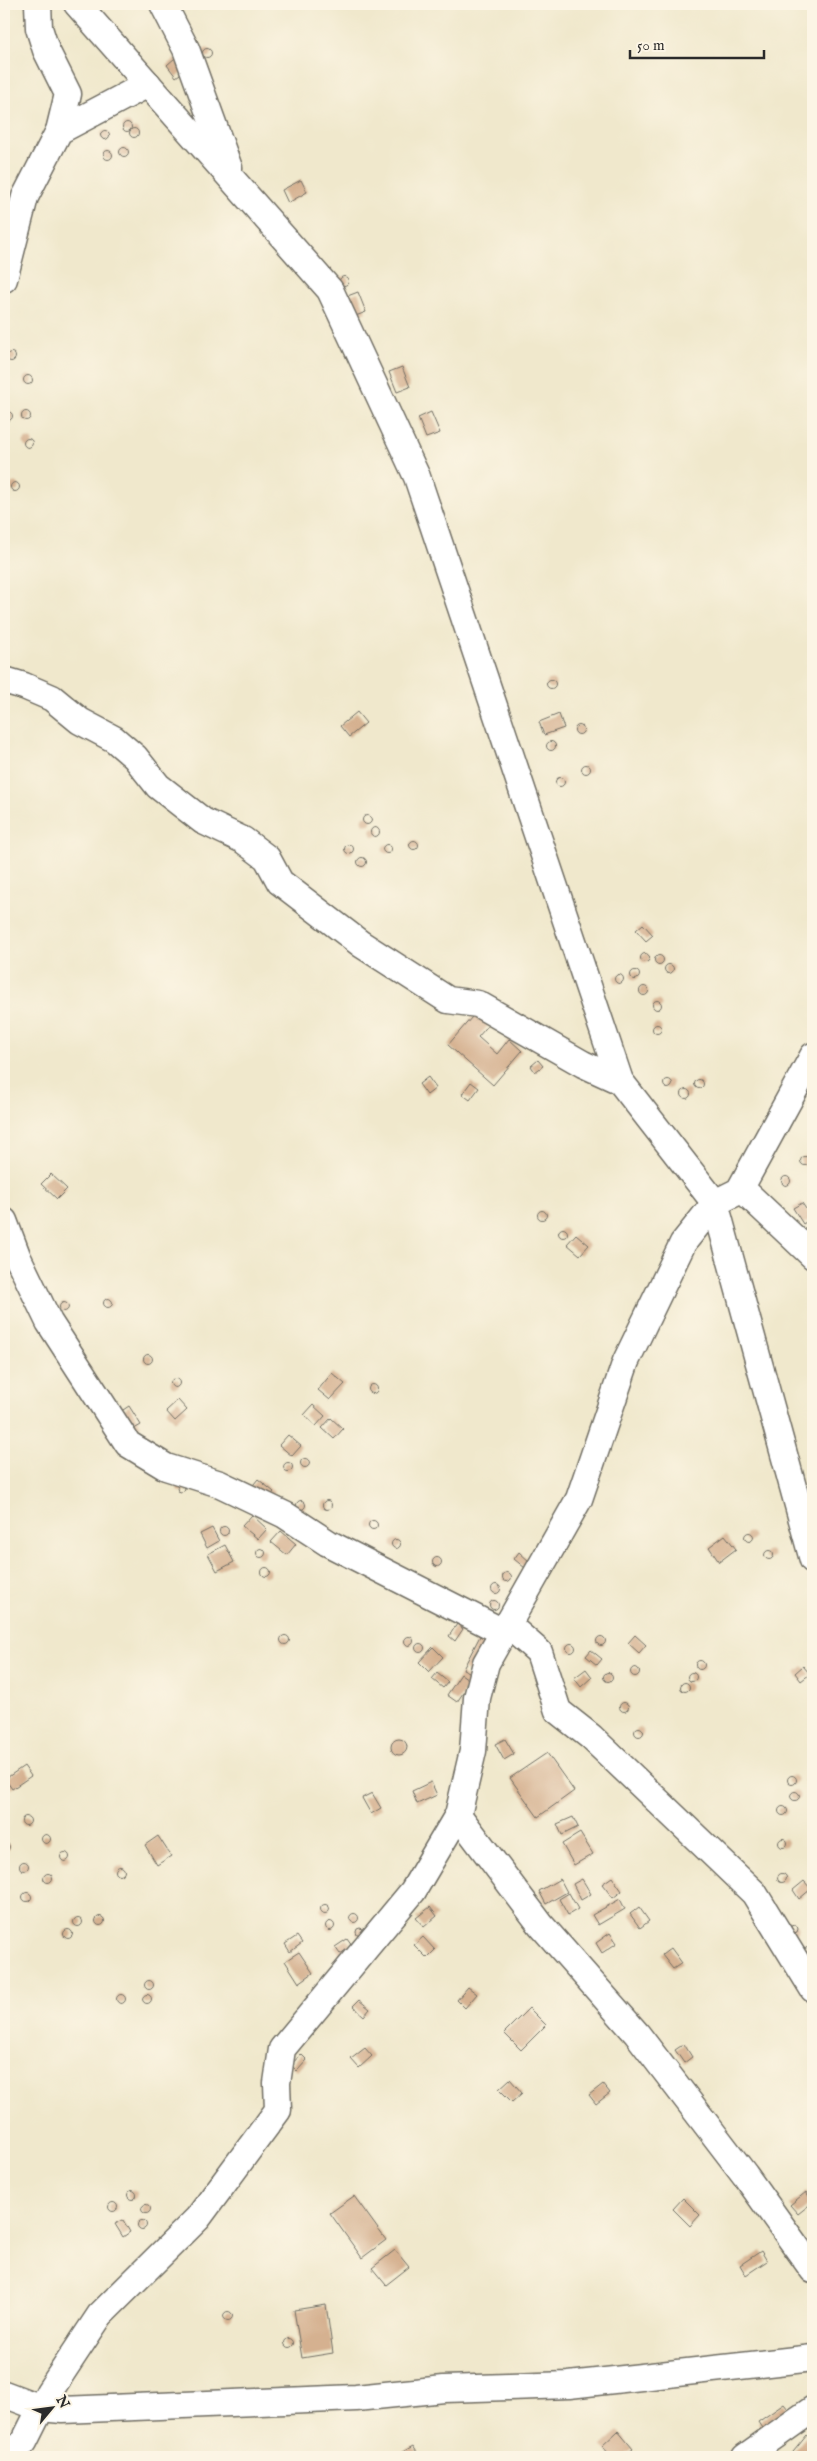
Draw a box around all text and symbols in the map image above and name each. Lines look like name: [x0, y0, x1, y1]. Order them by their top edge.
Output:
scale bar: [630, 28, 763, 60]
text: 50 m: [637, 36, 665, 55]
north arrow: [28, 2384, 78, 2434]
text: N: [51, 2392, 73, 2412]

